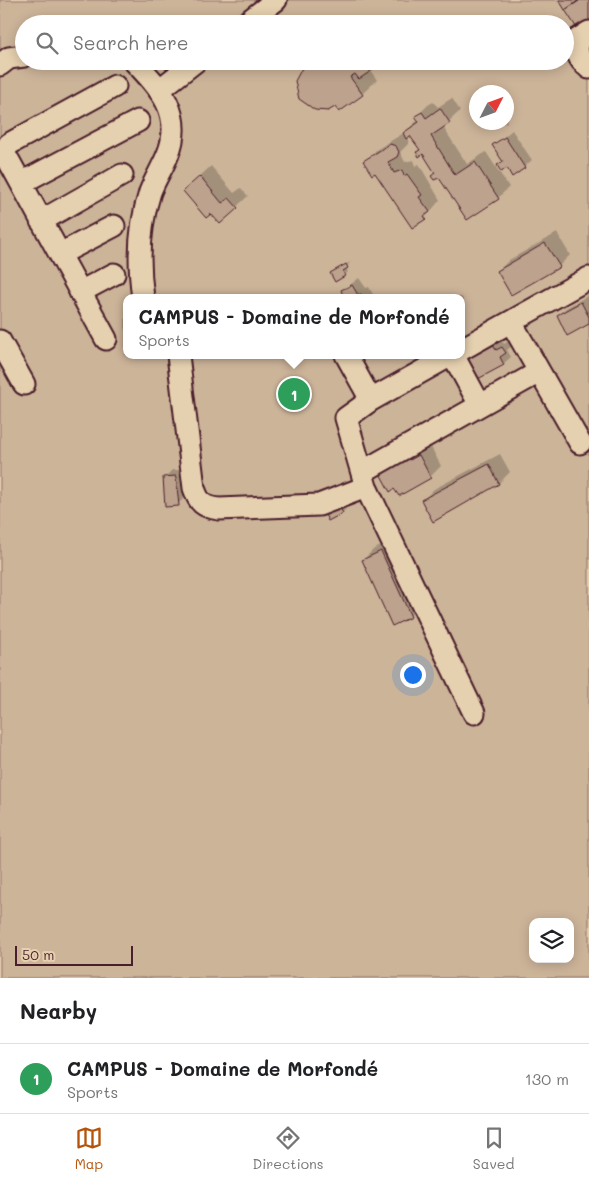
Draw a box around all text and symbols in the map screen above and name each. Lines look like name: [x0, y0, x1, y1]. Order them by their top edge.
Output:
search box: [15, 15, 574, 70]
icon: search: [33, 29, 61, 57]
text: Search here: [73, 30, 189, 55]
north arrow: [469, 85, 514, 130]
popup: [123, 294, 465, 359]
text: CAMPUS - Domaine de Morfondé: [139, 304, 449, 329]
text: Sports: [139, 329, 190, 350]
pin: 1: [278, 375, 310, 413]
your location: [400, 662, 426, 688]
map controls: [529, 918, 574, 963]
button: layers: [529, 918, 574, 963]
scale bar: [15, 943, 132, 966]
text: 50 m: [22, 945, 54, 964]
text: Nearby: [20, 997, 97, 1024]
text: CAMPUS - Domaine de Morfondé: [67, 1056, 378, 1081]
text: 1: [32, 1068, 40, 1089]
text: 130 m: [525, 1068, 569, 1089]
text: Sports: [67, 1081, 118, 1102]
tab: Map: [75, 1124, 103, 1173]
tab: Directions: [252, 1124, 324, 1173]
tab: Saved: [473, 1124, 514, 1173]

